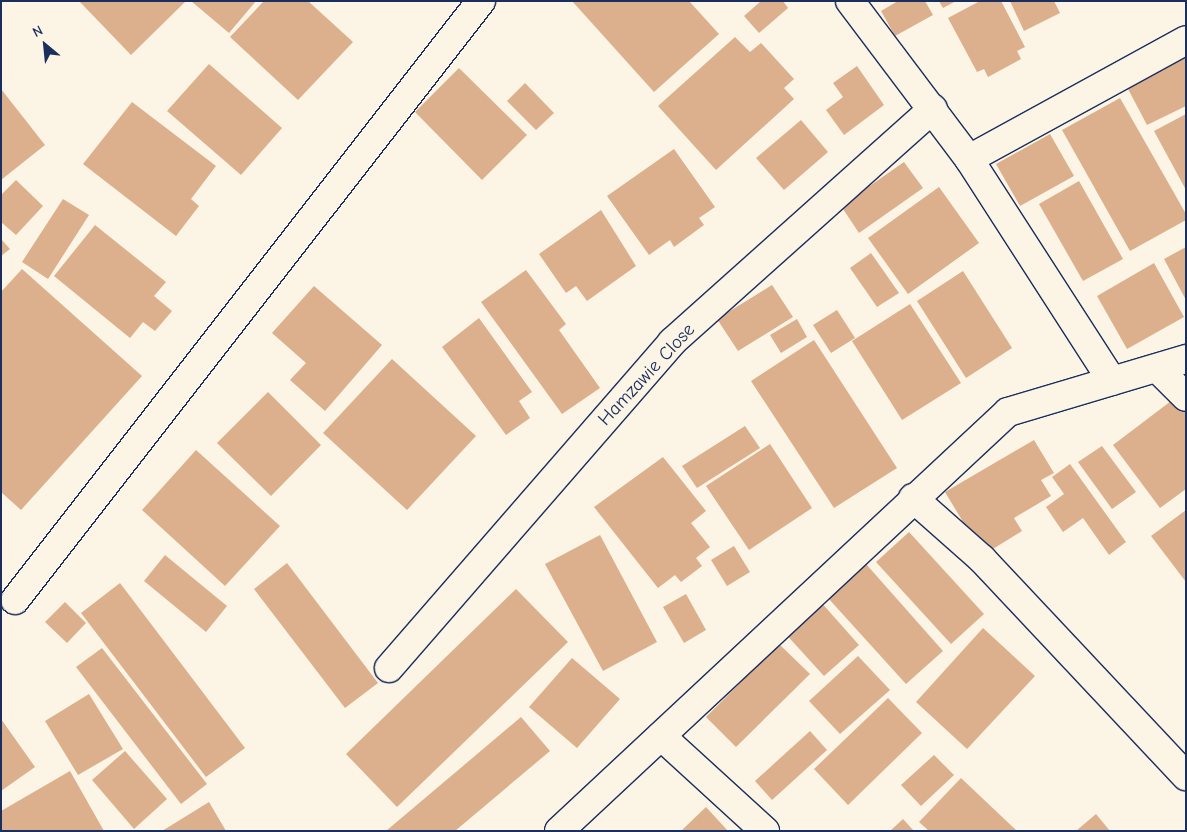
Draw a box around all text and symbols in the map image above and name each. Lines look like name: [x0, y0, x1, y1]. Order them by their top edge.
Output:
north arrow: [20, 20, 70, 70]
text: N: [30, 22, 46, 41]
street label: Hamzawie Close: [594, 319, 700, 431]

